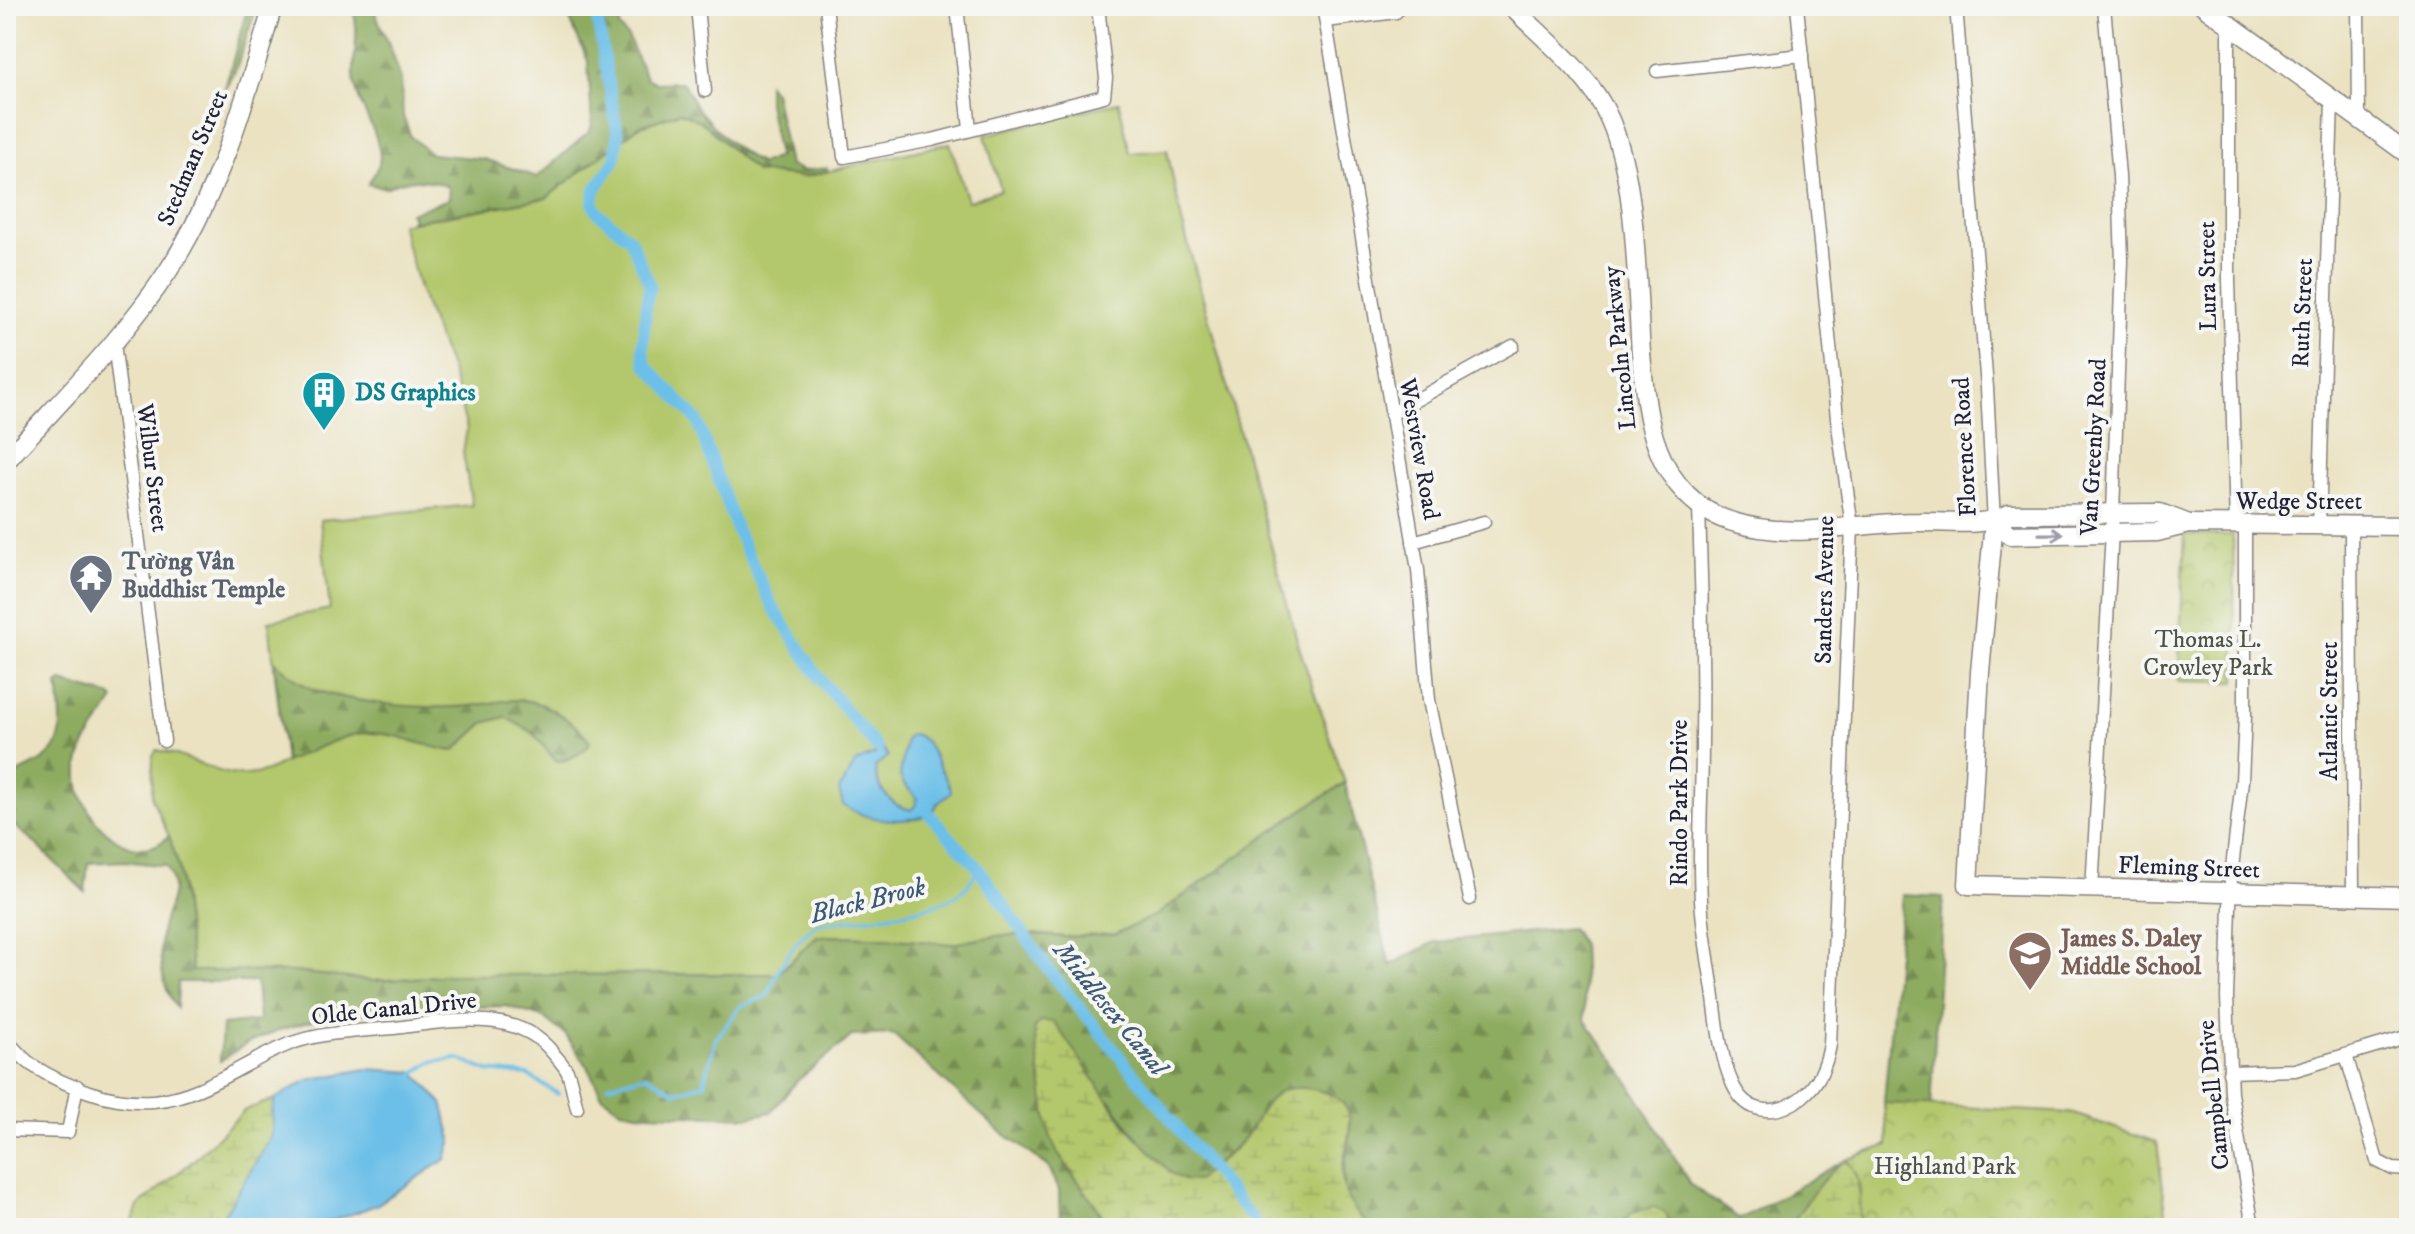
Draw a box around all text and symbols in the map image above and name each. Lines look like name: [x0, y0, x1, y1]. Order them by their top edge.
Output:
street label: Stedman Street: [151, 85, 235, 231]
street label: Lura Street: [2192, 220, 2224, 331]
street label: Ruth Street: [2286, 257, 2320, 368]
street label: Lincoln Parkway: [1596, 264, 1644, 431]
street label: Van Greenby Road: [2074, 358, 2114, 537]
building icon: DS Graphics: [300, 369, 348, 432]
street label: Westview Road: [1392, 375, 1446, 522]
street label: Florence Road: [1946, 376, 1984, 518]
place label: DS Graphics: [355, 378, 476, 408]
street label: Wilbur Street: [129, 401, 175, 534]
street label: Wedge Street: [2235, 487, 2362, 517]
street label: Sanders Avenue: [1809, 515, 1841, 664]
one-way arrow: [2037, 526, 2064, 541]
place label: Tường Vân Buddhist Temple: [121, 547, 285, 605]
temple icon: Tường Vân Buddhist Temple: [67, 552, 115, 615]
park label: Thomas L. Crowley Park: [2143, 625, 2273, 683]
street label: Atlantic Street: [2315, 641, 2345, 780]
street label: Rindo Park Drive: [1665, 720, 1695, 886]
street label: Fleming Street: [2117, 851, 2261, 885]
water label: Black Brook: [806, 871, 929, 931]
place label: James S. Daley Middle School: [2058, 924, 2202, 982]
school or university icon: James S. Daley Middle School: [2006, 929, 2054, 992]
water label: Middlesex Canal: [1045, 934, 1176, 1085]
street label: Olde Canal Drive: [310, 985, 478, 1033]
street label: Campbell Drive: [2191, 1019, 2237, 1171]
park label: Highland Park: [1874, 1152, 2016, 1182]

